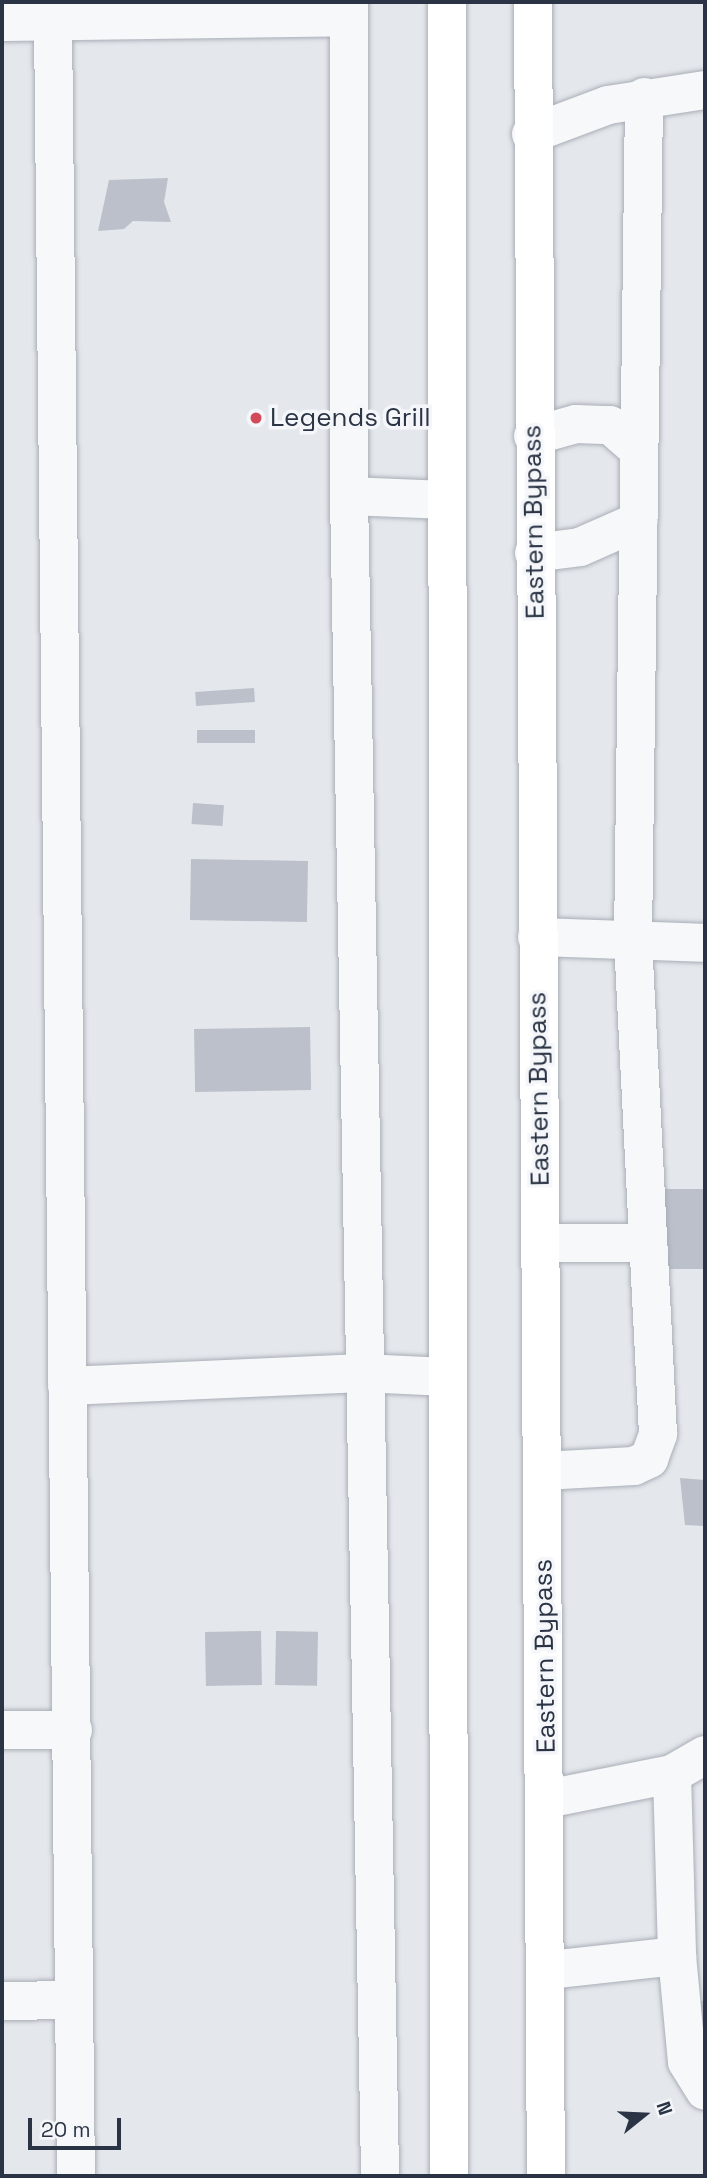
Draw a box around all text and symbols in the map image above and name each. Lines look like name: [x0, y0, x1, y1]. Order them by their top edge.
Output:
place label: Legends Grill: [270, 402, 431, 434]
marker: Legends Grill: [248, 410, 264, 426]
street label: Eastern Bypass: [517, 425, 551, 619]
street label: Eastern Bypass: [522, 992, 556, 1186]
street label: Eastern Bypass: [528, 1559, 562, 1753]
north arrow: [609, 2080, 679, 2150]
text: N: [651, 2098, 678, 2118]
scale bar: [32, 2104, 124, 2148]
text: 20 m: [41, 2116, 91, 2143]

